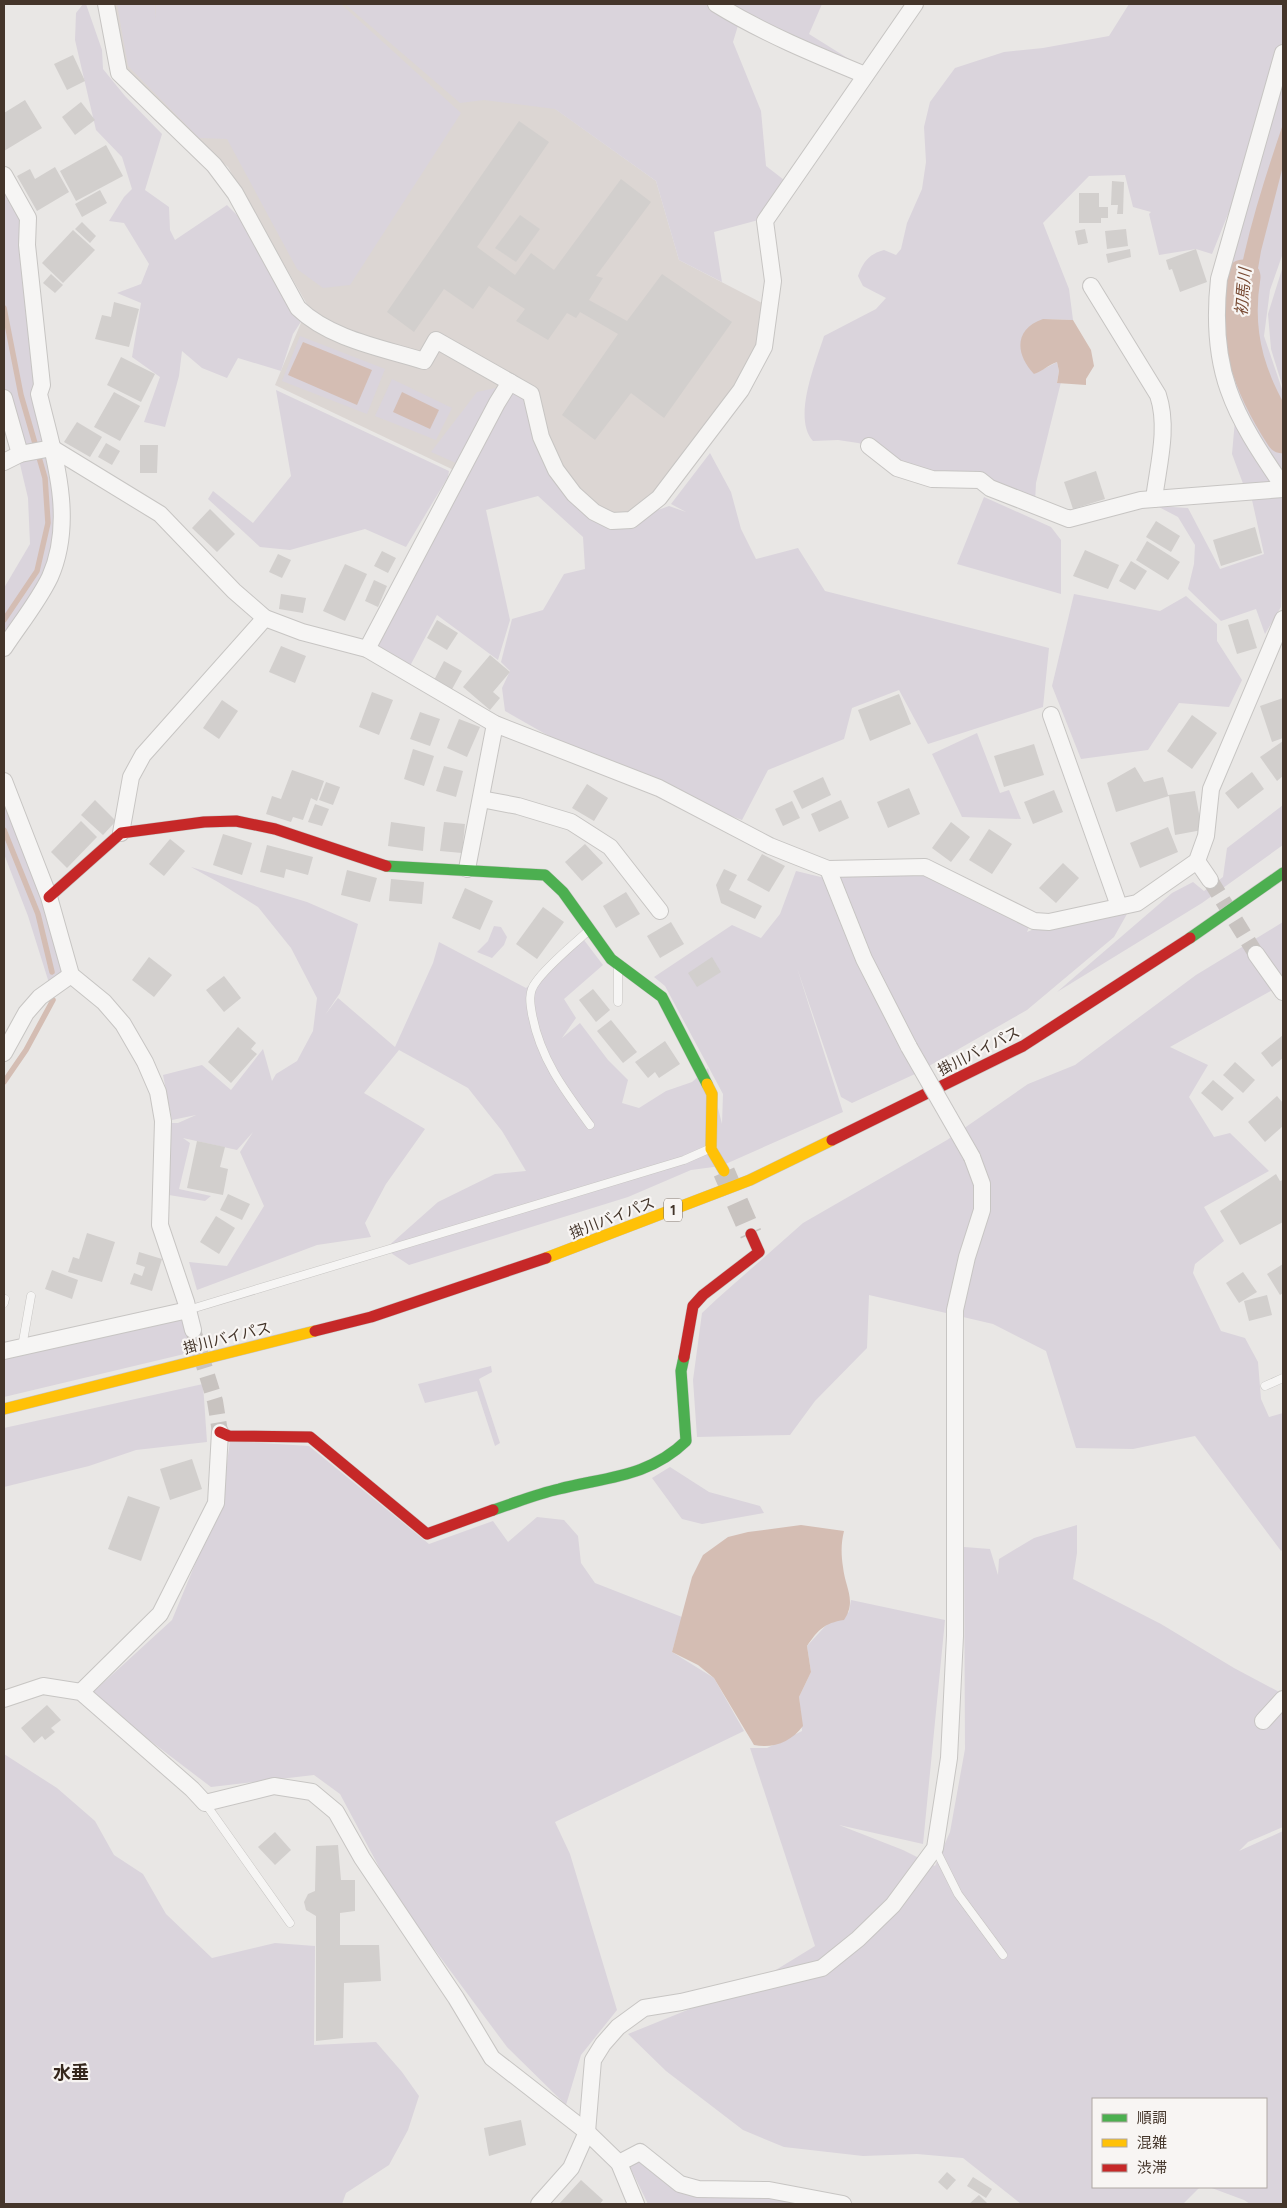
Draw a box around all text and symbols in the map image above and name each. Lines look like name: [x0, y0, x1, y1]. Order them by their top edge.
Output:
water label: 初馬川: [1231, 265, 1255, 317]
street label: 掛川バイパス: [935, 1023, 1023, 1079]
street label: 掛川バイパス: [567, 1194, 657, 1242]
road number: 1: [664, 1198, 682, 1222]
street label: 掛川バイパス: [181, 1318, 273, 1358]
district label: 水垂: [53, 2062, 89, 2084]
legend: [1092, 2098, 1267, 2188]
text: 順調: [1137, 2109, 1167, 2127]
text: 混雑: [1137, 2134, 1167, 2152]
text: 渋滞: [1137, 2159, 1167, 2177]

